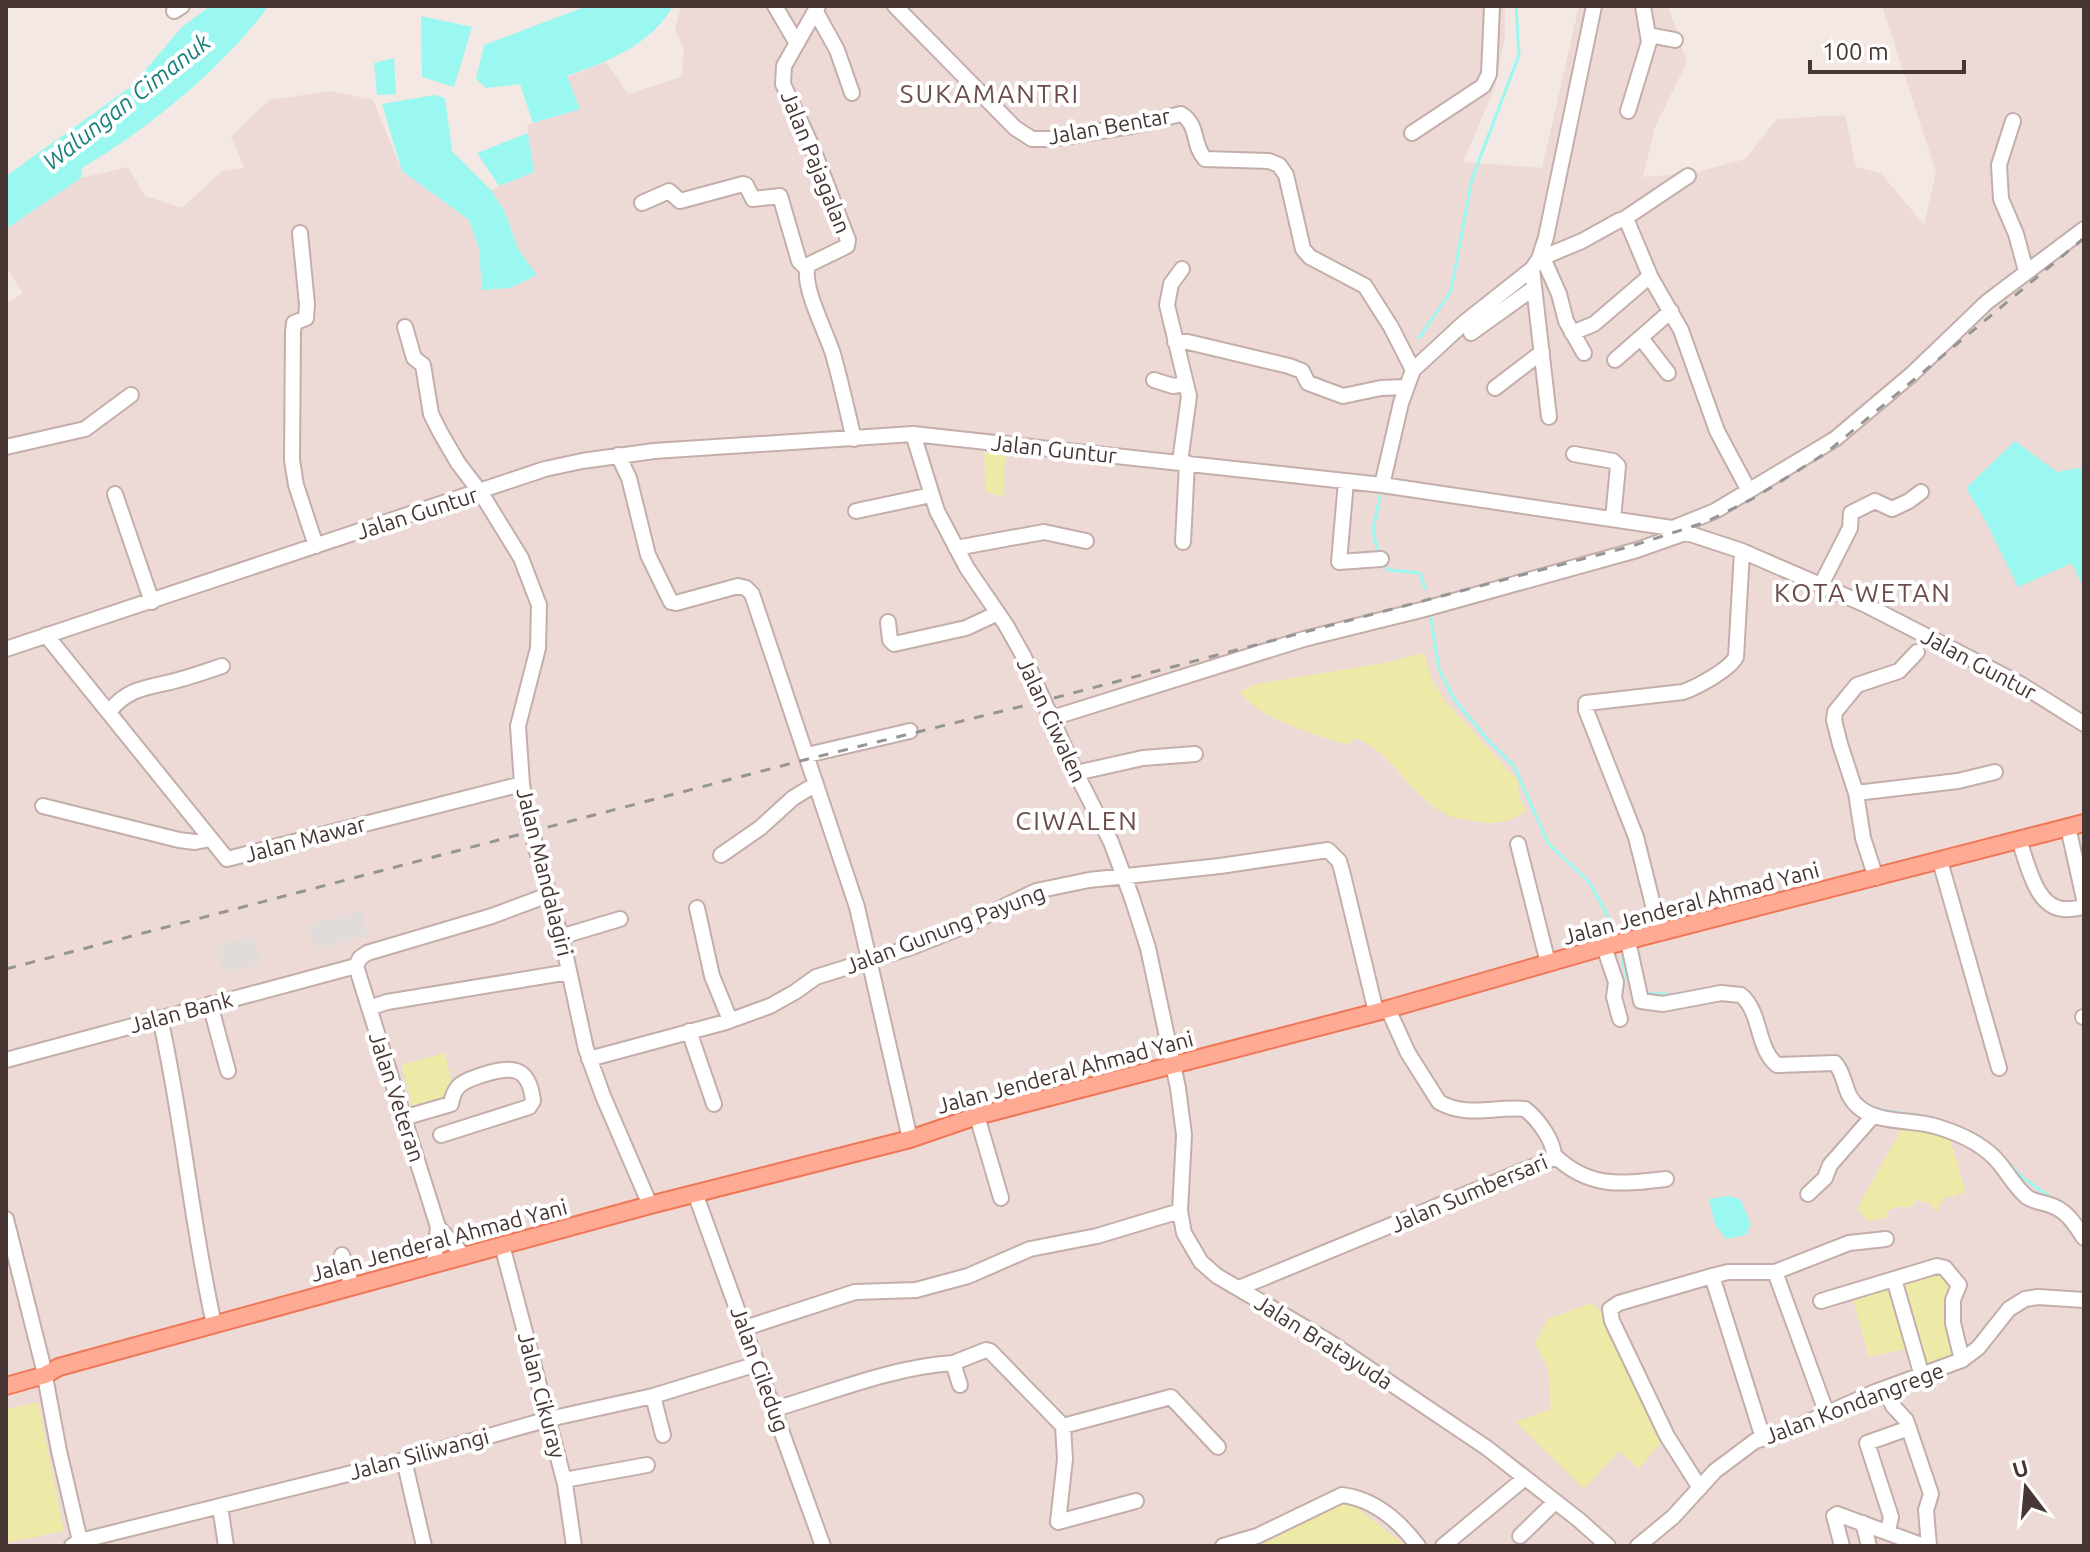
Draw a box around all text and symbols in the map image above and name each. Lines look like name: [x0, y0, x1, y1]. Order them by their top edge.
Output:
scale bar: [1810, 24, 1964, 74]
water label: Walungan Cimanuk: [38, 28, 216, 175]
text: 100 m: [1822, 38, 1889, 65]
district label: SUKAMANTRI: [900, 79, 1080, 108]
street label: Jalan Pajagalan: [777, 87, 856, 237]
street label: Jalan Bentar: [1046, 102, 1173, 149]
street label: Jalan Guntur: [990, 429, 1119, 468]
street label: Jalan Guntur: [353, 481, 481, 544]
district label: KOTA WETAN: [1774, 578, 1952, 607]
street label: Jalan Guntur: [1918, 623, 2041, 705]
street label: Jalan Ciwalen: [1013, 654, 1092, 786]
street label: Jalan Mandalagiri: [512, 785, 579, 959]
district label: CIWALEN: [1015, 806, 1139, 835]
street label: Jalan Mawar: [242, 810, 369, 867]
street label: Jalan Jenderal Ahmad Yani: [1560, 856, 1822, 949]
street label: Jalan Gunung Payung: [841, 879, 1048, 978]
street label: Jalan Bank: [127, 986, 235, 1037]
street label: Jalan Jenderal Ahmad Yani: [934, 1025, 1196, 1118]
street label: Jalan Veteran: [365, 1029, 430, 1165]
street label: Jalan Sumbersari: [1387, 1148, 1551, 1237]
street label: Jalan Jenderal Ahmad Yani: [308, 1193, 570, 1286]
street label: Jalan Bratayuda: [1251, 1289, 1398, 1394]
street label: Jalan Ciledug: [726, 1303, 795, 1435]
street label: Jalan Cikuray: [514, 1329, 571, 1461]
street label: Jalan Kondangrege: [1761, 1357, 1947, 1448]
street label: Jalan Siliwangi: [346, 1423, 492, 1484]
north arrow: [1986, 1448, 2066, 1528]
text: U: [2009, 1454, 2031, 1482]

